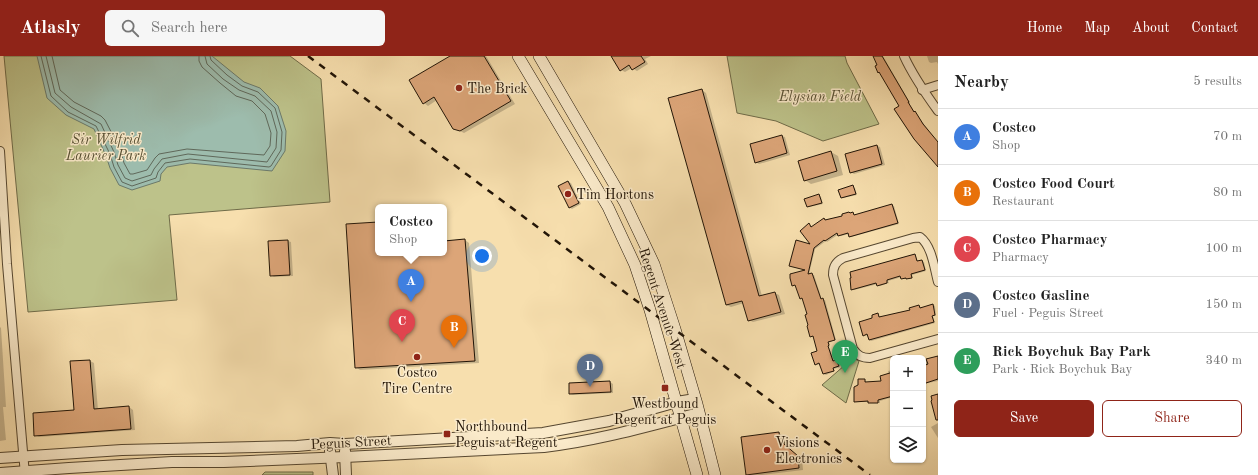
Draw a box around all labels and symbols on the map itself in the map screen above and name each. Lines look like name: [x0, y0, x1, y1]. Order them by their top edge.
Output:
place label: The Brick: [467, 82, 528, 96]
marker: The Brick: [454, 83, 464, 93]
park label: Elysian Field: [778, 90, 862, 105]
park label: Sir Wilfrid Laurier Park: [65, 133, 146, 163]
place label: Tim Hortons: [576, 188, 654, 202]
marker: Tim Hortons: [563, 189, 573, 199]
your location: [472, 246, 492, 266]
street label: Regent Avenue West: [636, 246, 688, 371]
pin: A: [398, 269, 424, 302]
pin: C: [389, 309, 415, 342]
pin: B: [441, 315, 467, 348]
pin: E: [832, 340, 858, 373]
marker: Costco Tire Centre: [412, 352, 422, 362]
pin: D: [577, 354, 603, 387]
place label: Costco Tire Centre: [382, 366, 452, 396]
marker: Westbound Regent at Peguis: [660, 383, 670, 393]
place label: Westbound Regent at Peguis: [614, 397, 716, 427]
place label: Northbound Peguis at Regent: [455, 420, 558, 450]
marker: Northbound Peguis at Regent: [442, 429, 452, 439]
street label: Peguis Street: [310, 434, 392, 452]
place label: Visions Electronics: [775, 436, 842, 466]
marker: Visions Electronics: [762, 445, 772, 455]

